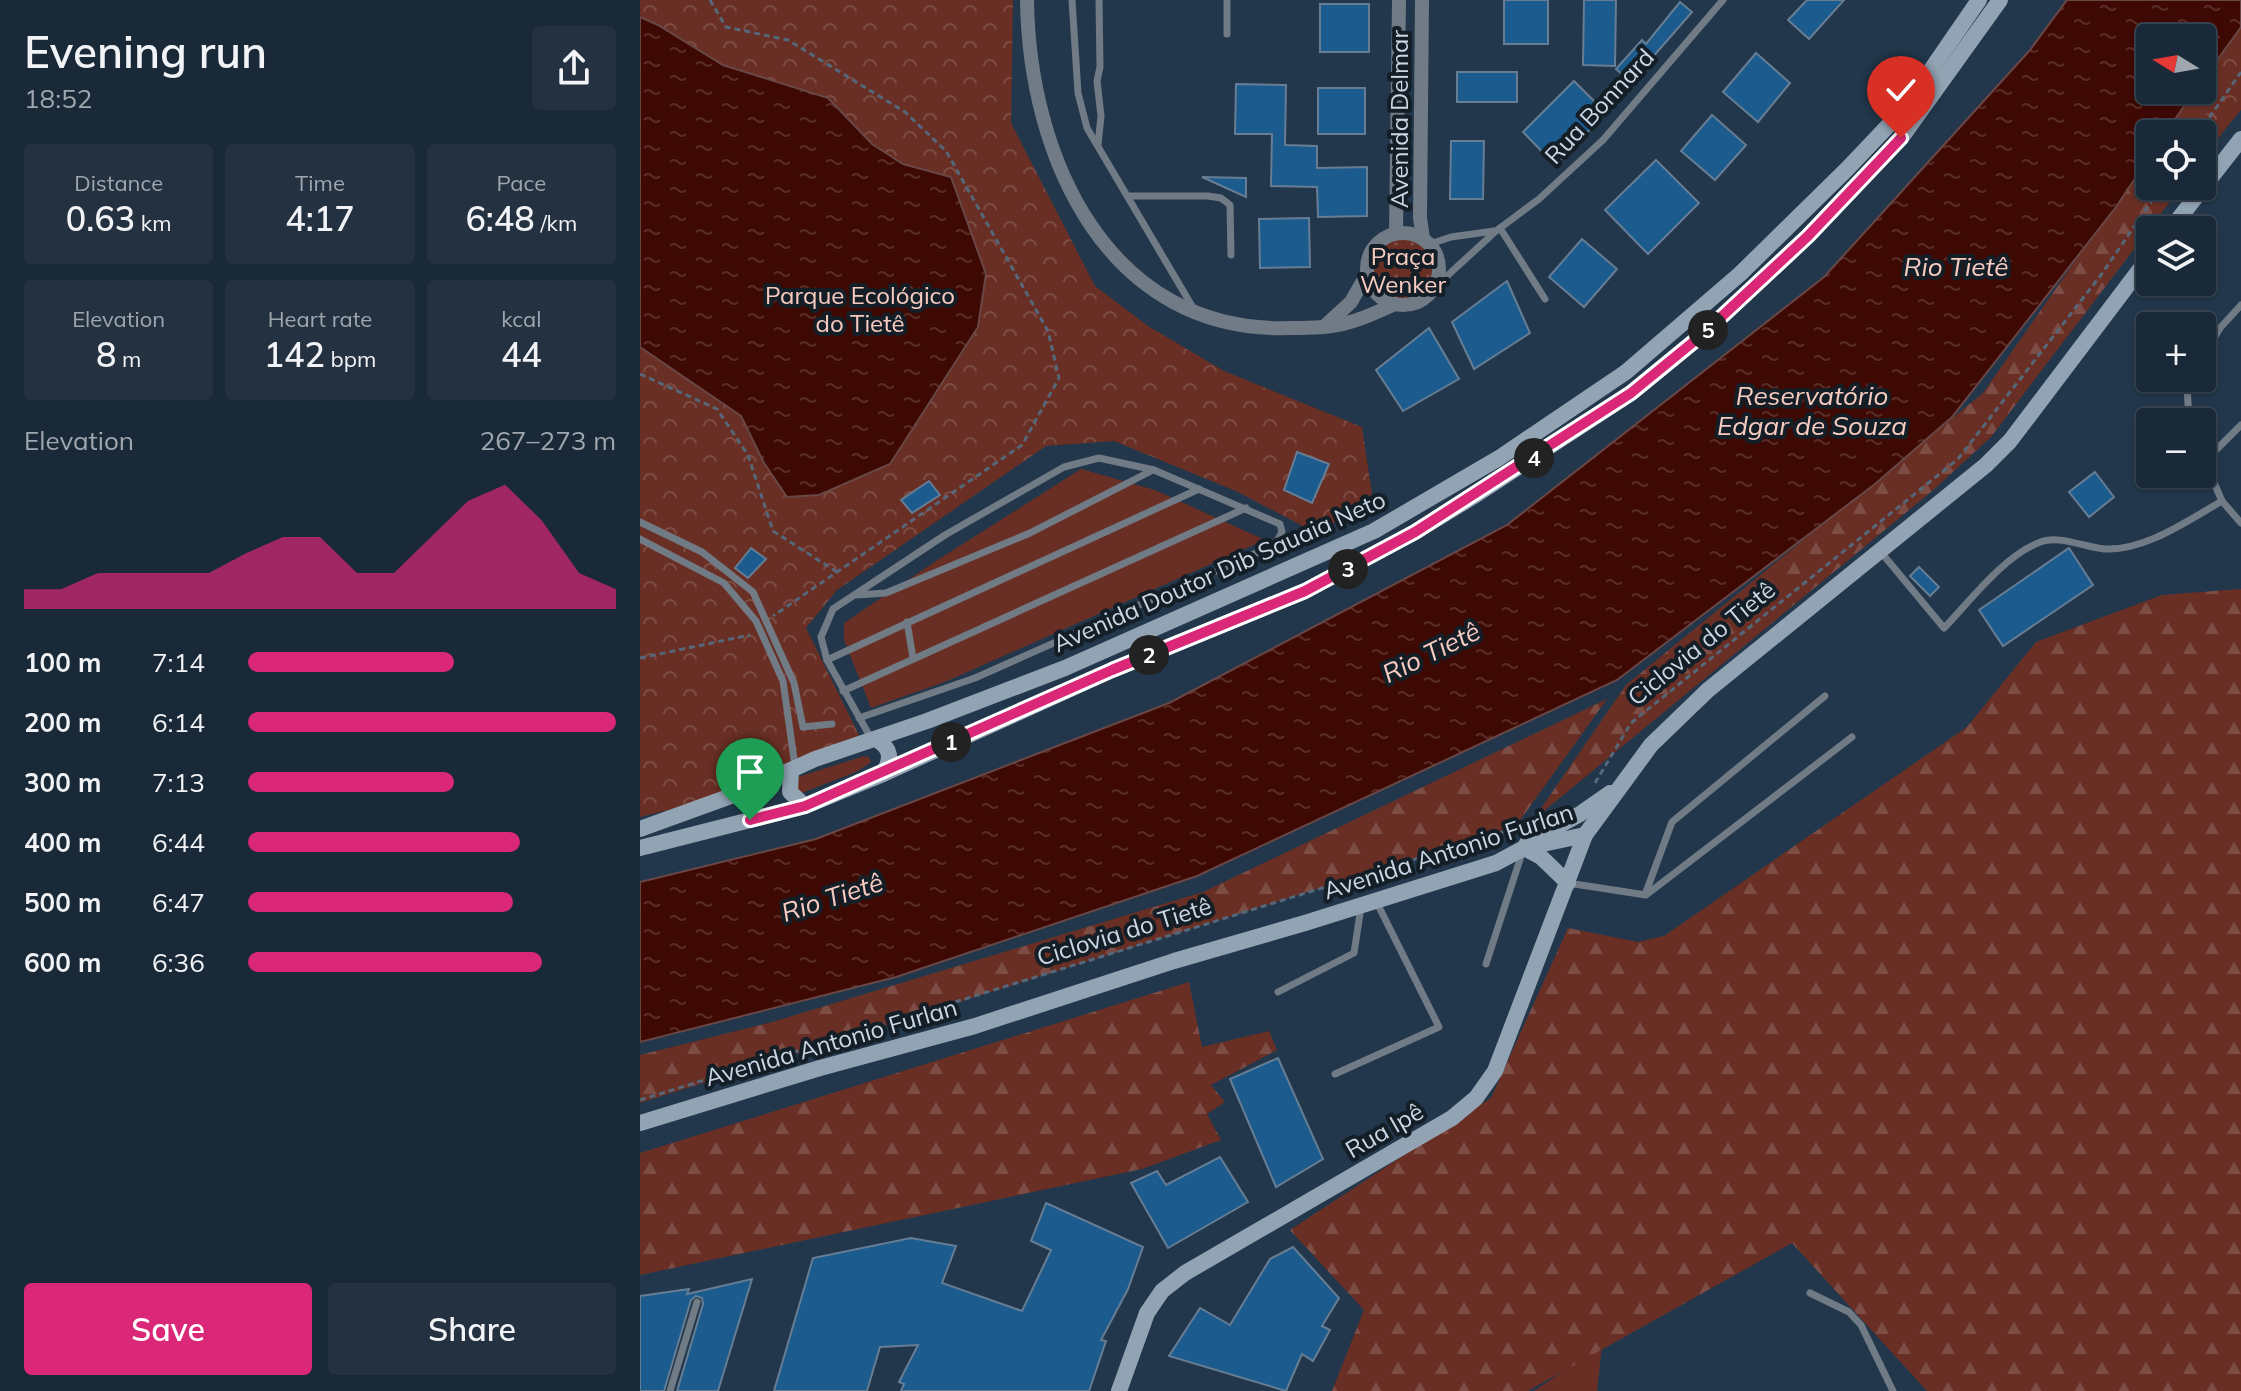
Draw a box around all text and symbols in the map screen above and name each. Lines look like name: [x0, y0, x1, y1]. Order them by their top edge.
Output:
text: Evening run: [24, 24, 267, 79]
north arrow: [2136, 24, 2216, 104]
map controls: [2136, 24, 2216, 488]
button: share: [532, 26, 616, 110]
street label: Avenida Delmar: [1384, 30, 1414, 208]
street label: Rua Bonnard: [1538, 42, 1660, 170]
pin: [1867, 56, 1935, 138]
icon: check: [1879, 68, 1923, 112]
text: 18:52: [24, 82, 92, 115]
button: locate: [2136, 120, 2216, 200]
text: Distance: [74, 169, 163, 197]
text: Time: [295, 169, 345, 197]
text: Pace: [497, 169, 546, 197]
text: 0.63: [66, 197, 135, 240]
text: 4:17: [285, 197, 355, 240]
text: 6:48: [465, 197, 535, 240]
text: km: [135, 209, 171, 237]
text: /km: [535, 209, 577, 237]
button: layers: [2136, 216, 2216, 296]
park label: Praça Wenker: [1360, 241, 1446, 299]
water label: Rio Tietê: [1904, 250, 2008, 283]
park label: Parque Ecológico do Tietê: [765, 280, 955, 338]
text: Elevation: [72, 305, 165, 333]
text: Heart rate: [268, 305, 372, 333]
text: kcal: [501, 305, 541, 333]
pin: 5: [1688, 310, 1728, 350]
button: +: [2136, 312, 2216, 392]
text: 5: [1701, 316, 1715, 344]
text: 8: [96, 333, 116, 376]
text: 142: [264, 333, 325, 376]
text: 44: [501, 333, 542, 376]
text: m: [116, 345, 141, 373]
text: bpm: [325, 345, 376, 373]
water label: Reservatório Edgar de Souza: [1717, 379, 1907, 442]
button: −: [2136, 408, 2216, 488]
text: Elevation: [24, 424, 134, 457]
text: 267–273 m: [480, 424, 616, 457]
pin: 4: [1514, 438, 1554, 478]
text: 4: [1527, 444, 1541, 472]
street label: Avenida Doutor Dib Sauaia Neto: [1048, 484, 1390, 658]
pin: 3: [1328, 549, 1368, 589]
text: 3: [1341, 555, 1355, 583]
street label: Ciclovia do Tietê: [1621, 574, 1781, 712]
water label: Rio Tietê: [1377, 614, 1485, 690]
pin: 2: [1129, 635, 1169, 675]
text: 2: [1142, 641, 1156, 669]
text: 100 m: [24, 646, 101, 679]
text: 7:14: [152, 646, 205, 679]
text: 200 m: [24, 706, 101, 739]
text: 6:14: [152, 706, 205, 739]
pin: 1: [931, 722, 971, 762]
text: 1: [944, 728, 958, 756]
pin: [716, 738, 784, 820]
icon: arrive: [728, 750, 772, 794]
text: 300 m: [24, 766, 101, 799]
text: 7:13: [152, 766, 205, 799]
street label: Avenida Antonio Furlan: [1319, 796, 1577, 906]
text: 400 m: [24, 826, 101, 859]
text: 6:44: [152, 826, 205, 859]
water label: Rio Tietê: [777, 865, 887, 929]
text: 500 m: [24, 886, 101, 919]
text: 6:47: [152, 886, 205, 919]
street label: Ciclovia do Tietê: [1033, 890, 1215, 972]
text: 600 m: [24, 946, 101, 979]
text: 6:36: [152, 946, 205, 979]
street label: Avenida Antonio Furlan: [701, 992, 961, 1092]
street label: Rua Ipê: [1340, 1096, 1428, 1164]
button: Save: [24, 1283, 312, 1375]
button: Share: [328, 1283, 616, 1375]

